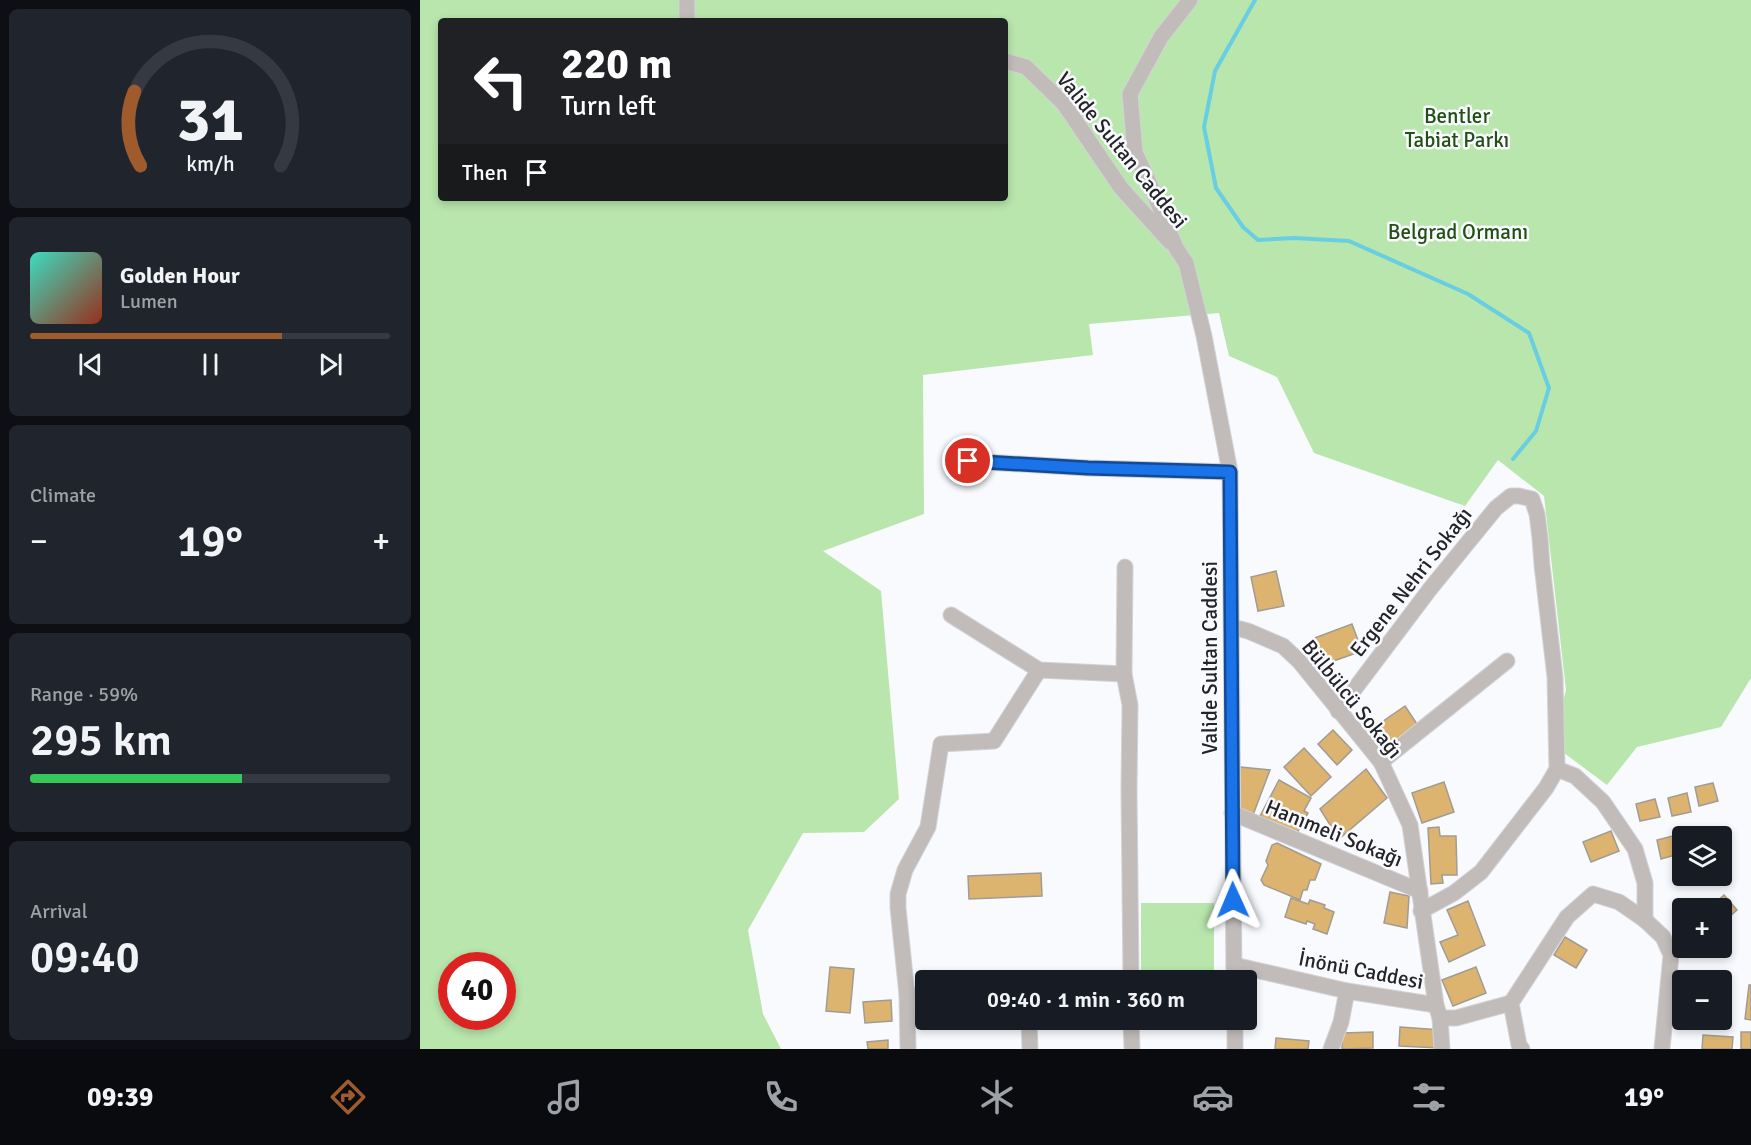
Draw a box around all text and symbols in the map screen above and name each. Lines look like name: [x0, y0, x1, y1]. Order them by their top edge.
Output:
text: 220 m: [561, 39, 672, 90]
icon: left: [462, 42, 540, 120]
street label: Valide Sultan Caddesi: [1051, 67, 1193, 233]
text: 31: [176, 81, 244, 158]
text: Turn left: [561, 90, 656, 123]
park label: Bentler Tabiat Parkı: [1405, 103, 1509, 153]
text: km/h: [186, 151, 234, 177]
icon: arrive: [520, 156, 553, 189]
text: Then: [462, 159, 508, 186]
park label: Belgrad Ormanı: [1388, 219, 1528, 245]
text: Golden Hour: [120, 262, 240, 289]
text: Lumen: [120, 289, 178, 314]
icon: previous: [74, 348, 107, 381]
icon: pause: [194, 348, 227, 381]
icon: next: [314, 348, 347, 381]
pin: [942, 435, 993, 486]
icon: arrive: [951, 444, 984, 477]
text: Climate: [30, 483, 96, 508]
street label: Ergene Nehri Sokağı: [1345, 502, 1477, 662]
text: 19°: [177, 514, 243, 569]
text: −: [30, 521, 48, 562]
text: +: [372, 521, 390, 562]
street label: Valide Sultan Caddesi: [1197, 561, 1223, 755]
street label: Bülbülcü Sokağı: [1296, 634, 1408, 764]
text: Range · 59%: [30, 682, 138, 707]
text: 295 km: [30, 713, 172, 768]
street label: Hanımeli Sokağı: [1261, 794, 1407, 872]
map controls: [1672, 826, 1732, 1030]
button: layers: [1672, 826, 1732, 886]
position arrow: [1201, 868, 1265, 932]
button: +: [1672, 898, 1732, 958]
text: Arrival: [30, 899, 88, 924]
text: 09:40: [30, 930, 140, 985]
street label: İnönü Caddesi: [1296, 945, 1426, 995]
speed limit sign: 40: [438, 952, 516, 1030]
button: −: [1672, 970, 1732, 1030]
text: 09:40 · 1 min · 360 m: [987, 986, 1185, 1013]
icon: directions: [327, 1076, 369, 1118]
icon: music: [544, 1076, 586, 1118]
icon: phone: [760, 1076, 802, 1118]
icon: climate: [976, 1076, 1018, 1118]
icon: car: [1192, 1076, 1234, 1118]
icon: filters: [1408, 1076, 1450, 1118]
text: 09:39: [87, 1081, 153, 1114]
text: 19°: [1624, 1081, 1664, 1114]

